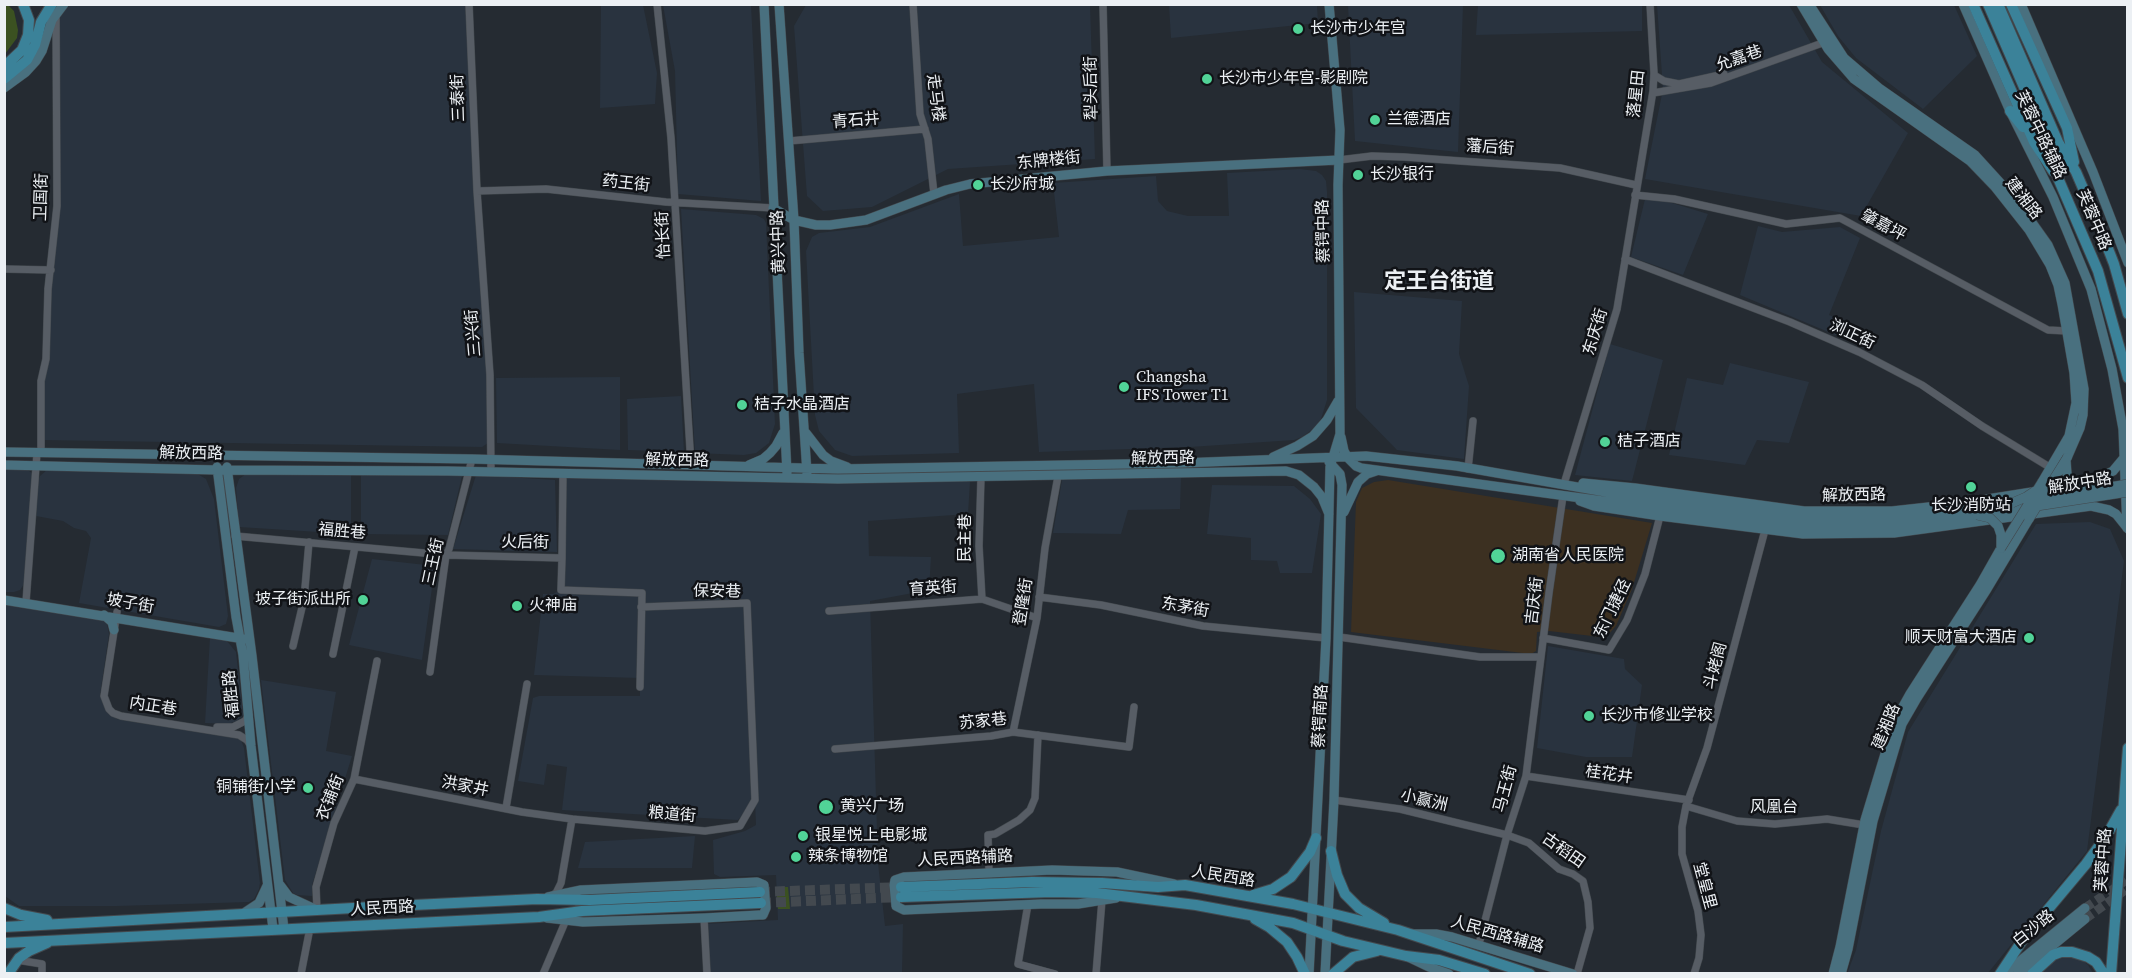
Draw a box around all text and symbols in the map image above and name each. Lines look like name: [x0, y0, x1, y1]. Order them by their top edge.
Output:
place label: 长沙市少年宫: [1310, 19, 1406, 39]
marker: 长沙市少年宫: [1291, 22, 1305, 36]
street label: 允嘉巷: [1713, 42, 1765, 76]
street label: 犁头后街: [1082, 56, 1102, 120]
place label: 长沙市少年宫-影剧院: [1219, 69, 1368, 89]
street label: 落星田: [1625, 69, 1649, 119]
marker: 长沙市少年宫-影剧院: [1200, 72, 1214, 86]
street label: 走马楼: [922, 73, 948, 123]
street label: 三泰街: [449, 74, 469, 122]
street label: 芙蓉中路辅路: [2010, 88, 2070, 182]
street label: 青石井: [831, 109, 881, 133]
place label: 兰德酒店: [1387, 110, 1451, 130]
marker: 兰德酒店: [1368, 113, 1382, 127]
street label: 藩后街: [1465, 137, 1515, 159]
street label: 东牌楼街: [1016, 148, 1082, 174]
place label: 长沙银行: [1370, 165, 1434, 185]
marker: 长沙银行: [1351, 168, 1365, 182]
street label: 药王街: [601, 172, 651, 196]
street label: 卫国街: [32, 173, 52, 221]
street label: 建湘路: [2001, 174, 2045, 224]
place label: 长沙府城: [990, 175, 1054, 195]
marker: 长沙府城: [971, 178, 985, 192]
street label: 芙蓉中路: [2072, 187, 2114, 253]
street label: 蔡锷中路: [1314, 199, 1334, 263]
street label: 肇嘉坪: [1857, 206, 1909, 246]
street label: 黄兴中路: [768, 210, 790, 274]
street label: 怡长街: [653, 211, 675, 259]
district label: 定王台街道: [1384, 269, 1494, 295]
street label: 东庆街: [1580, 306, 1612, 358]
street label: 三兴街: [462, 308, 486, 358]
street label: 浏正街: [1826, 316, 1878, 354]
place label: Changsha IFS Tower T1: [1136, 368, 1229, 406]
marker: Changsha IFS Tower T1: [1117, 380, 1131, 394]
place label: 桔子水晶酒店: [754, 395, 850, 415]
marker: 桔子水晶酒店: [735, 398, 749, 412]
place label: 桔子酒店: [1617, 432, 1681, 452]
marker: 桔子酒店: [1598, 435, 1612, 449]
street label: 解放西路: [159, 444, 223, 464]
street label: 解放西路: [1131, 449, 1195, 469]
street label: 解放西路: [645, 451, 709, 471]
street label: 解放中路: [2047, 470, 2113, 498]
marker: 长沙消防站: [1964, 480, 1978, 494]
street label: 解放西路: [1822, 486, 1886, 506]
place label: 长沙消防站: [1931, 496, 2011, 516]
street label: 民主巷: [956, 514, 976, 562]
street label: 福胜巷: [317, 520, 367, 544]
street label: 火后街: [501, 533, 549, 553]
street label: 三王街: [420, 537, 448, 587]
place label: 湖南省人民医院: [1512, 546, 1624, 566]
marker: 湖南省人民医院: [1489, 547, 1507, 565]
street label: 吉庆街: [1523, 576, 1547, 626]
street label: 东门捷径: [1590, 576, 1636, 642]
street label: 登隆街: [1011, 577, 1037, 627]
street label: 育英街: [908, 578, 958, 600]
street label: 保安巷: [693, 582, 741, 602]
street label: 坡子街: [105, 590, 155, 618]
place label: 坡子街派出所: [255, 590, 351, 610]
marker: 坡子街派出所: [356, 593, 370, 607]
street label: 东茅街: [1160, 594, 1210, 622]
place label: 火神庙: [529, 596, 577, 616]
marker: 火神庙: [510, 599, 524, 613]
place label: 顺天财富大酒店: [1905, 628, 2017, 648]
marker: 顺天财富大酒店: [2022, 631, 2036, 645]
street label: 斗姥阁: [1701, 640, 1731, 692]
street label: 福胜路: [220, 669, 244, 719]
street label: 蔡锷南路: [1310, 684, 1332, 748]
street label: 内正巷: [128, 694, 178, 720]
street label: 建湘路: [1869, 701, 1905, 753]
place label: 长沙市修业学校: [1601, 706, 1713, 726]
marker: 长沙市修业学校: [1582, 709, 1596, 723]
street label: 苏家巷: [958, 710, 1008, 734]
street label: 桂花井: [1584, 762, 1634, 788]
street label: 马王街: [1491, 763, 1521, 815]
street label: 衣铺街: [313, 772, 349, 824]
street label: 洪家井: [440, 773, 490, 801]
place label: 铜铺街小学: [216, 778, 296, 798]
marker: 铜铺街小学: [301, 781, 315, 795]
street label: 小赢洲: [1398, 786, 1450, 816]
place label: 黄兴广场: [840, 797, 904, 817]
marker: 黄兴广场: [817, 798, 835, 816]
street label: 风凰台: [1750, 798, 1798, 818]
street label: 粮道街: [647, 803, 697, 827]
place label: 银星悦上电影城: [815, 826, 927, 846]
street label: 芙蓉中路: [2092, 827, 2116, 893]
marker: 银星悦上电影城: [796, 829, 810, 843]
street label: 古稻田: [1538, 829, 1588, 873]
place label: 辣条博物馆: [808, 847, 888, 867]
street label: 人民西路辅路: [917, 847, 1013, 871]
marker: 辣条博物馆: [789, 850, 803, 864]
street label: 堂皇里: [1689, 860, 1719, 912]
street label: 人民西路: [1190, 863, 1256, 891]
street label: 人民西路: [350, 898, 414, 920]
street label: 白沙路: [2009, 906, 2059, 952]
street label: 人民西路辅路: [1448, 913, 1546, 957]

